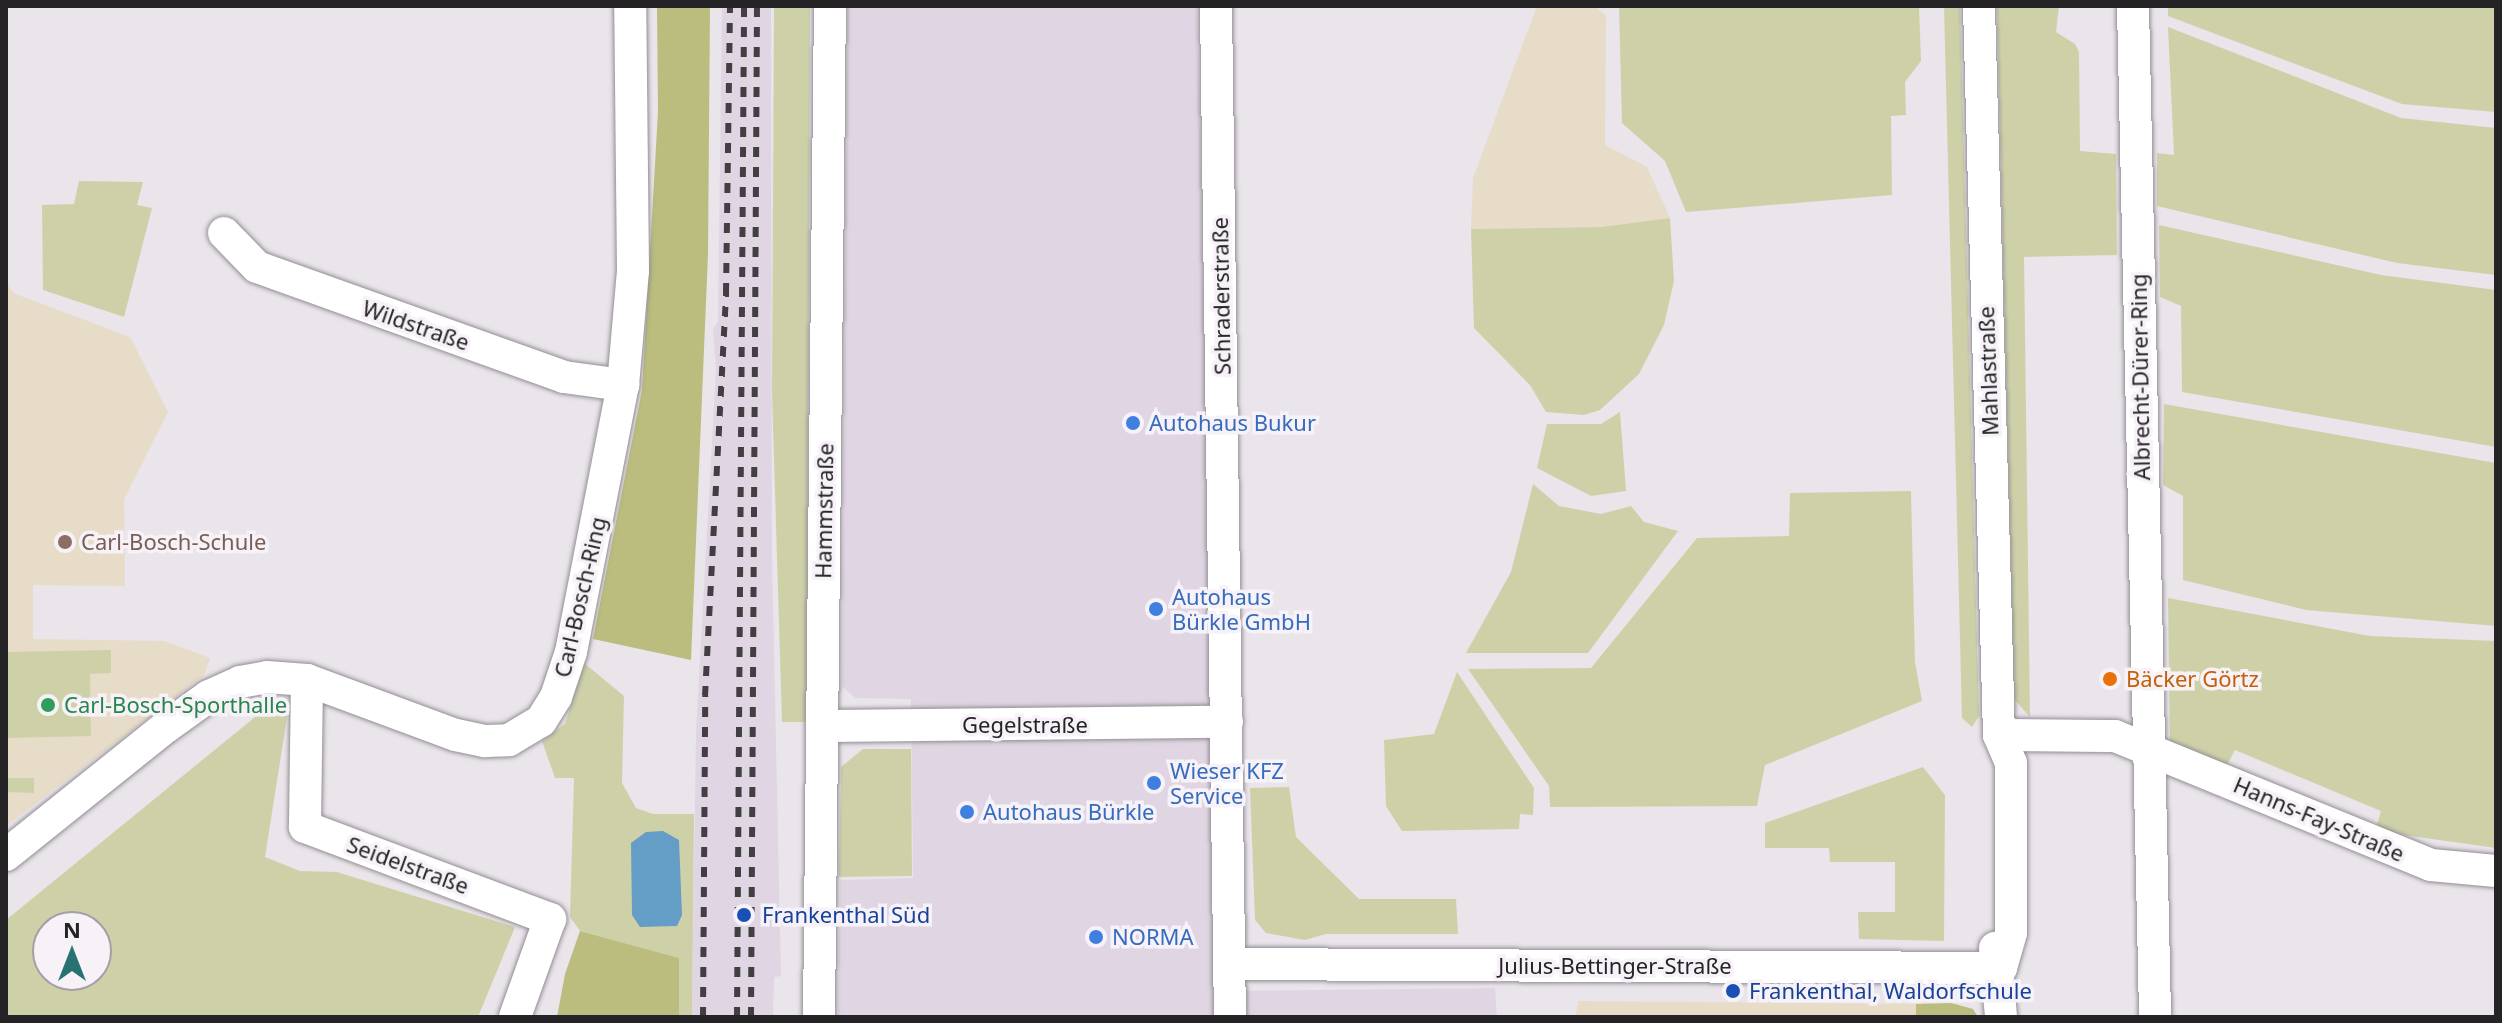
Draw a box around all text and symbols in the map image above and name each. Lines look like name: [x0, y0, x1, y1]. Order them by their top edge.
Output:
street label: Schraderstraße: [1206, 217, 1236, 375]
street label: Albrecht-Dürer-Ring: [2125, 273, 2155, 481]
street label: Wildstraße: [359, 294, 473, 356]
street label: Mahlastraße: [1973, 306, 2003, 436]
place label: Autohaus Bukur: [1149, 410, 1316, 436]
marker: Autohaus Bukur: [1124, 414, 1142, 432]
street label: Hammstraße: [810, 443, 838, 579]
street label: Carl-Bosch-Ring: [549, 514, 611, 680]
place label: Carl-Bosch-Schule: [81, 529, 266, 555]
marker: Carl-Bosch-Schule: [56, 533, 74, 551]
place label: Autohaus Bürkle GmbH: [1172, 583, 1311, 634]
marker: Autohaus Bürkle GmbH: [1147, 600, 1165, 618]
place label: Bäcker Görtz: [2126, 666, 2259, 692]
marker: Bäcker Görtz: [2101, 670, 2119, 688]
place label: Carl-Bosch-Sporthalle: [64, 692, 287, 718]
marker: Carl-Bosch-Sporthalle: [39, 696, 57, 714]
street label: Gegelstraße: [962, 712, 1088, 738]
place label: Wieser KFZ Service: [1170, 757, 1284, 808]
street label: Hanns-Fay-Straße: [2230, 771, 2408, 867]
marker: Wieser KFZ Service: [1145, 774, 1163, 792]
place label: Autohaus Bürkle: [983, 799, 1155, 825]
marker: Autohaus Bürkle: [958, 803, 976, 821]
street label: Seidelstraße: [344, 831, 472, 899]
place label: Frankenthal Süd: [762, 902, 930, 928]
marker: Frankenthal Süd: [733, 904, 755, 926]
north arrow: [32, 911, 112, 991]
text: N: [63, 914, 81, 944]
place label: NORMA: [1112, 924, 1194, 950]
marker: NORMA: [1087, 928, 1105, 946]
street label: Julius-Bettinger-Straße: [1498, 953, 1732, 979]
place label: Frankenthal, Waldorfschule: [1749, 978, 2032, 1004]
marker: Frankenthal, Waldorfschule: [1724, 982, 1742, 1000]

